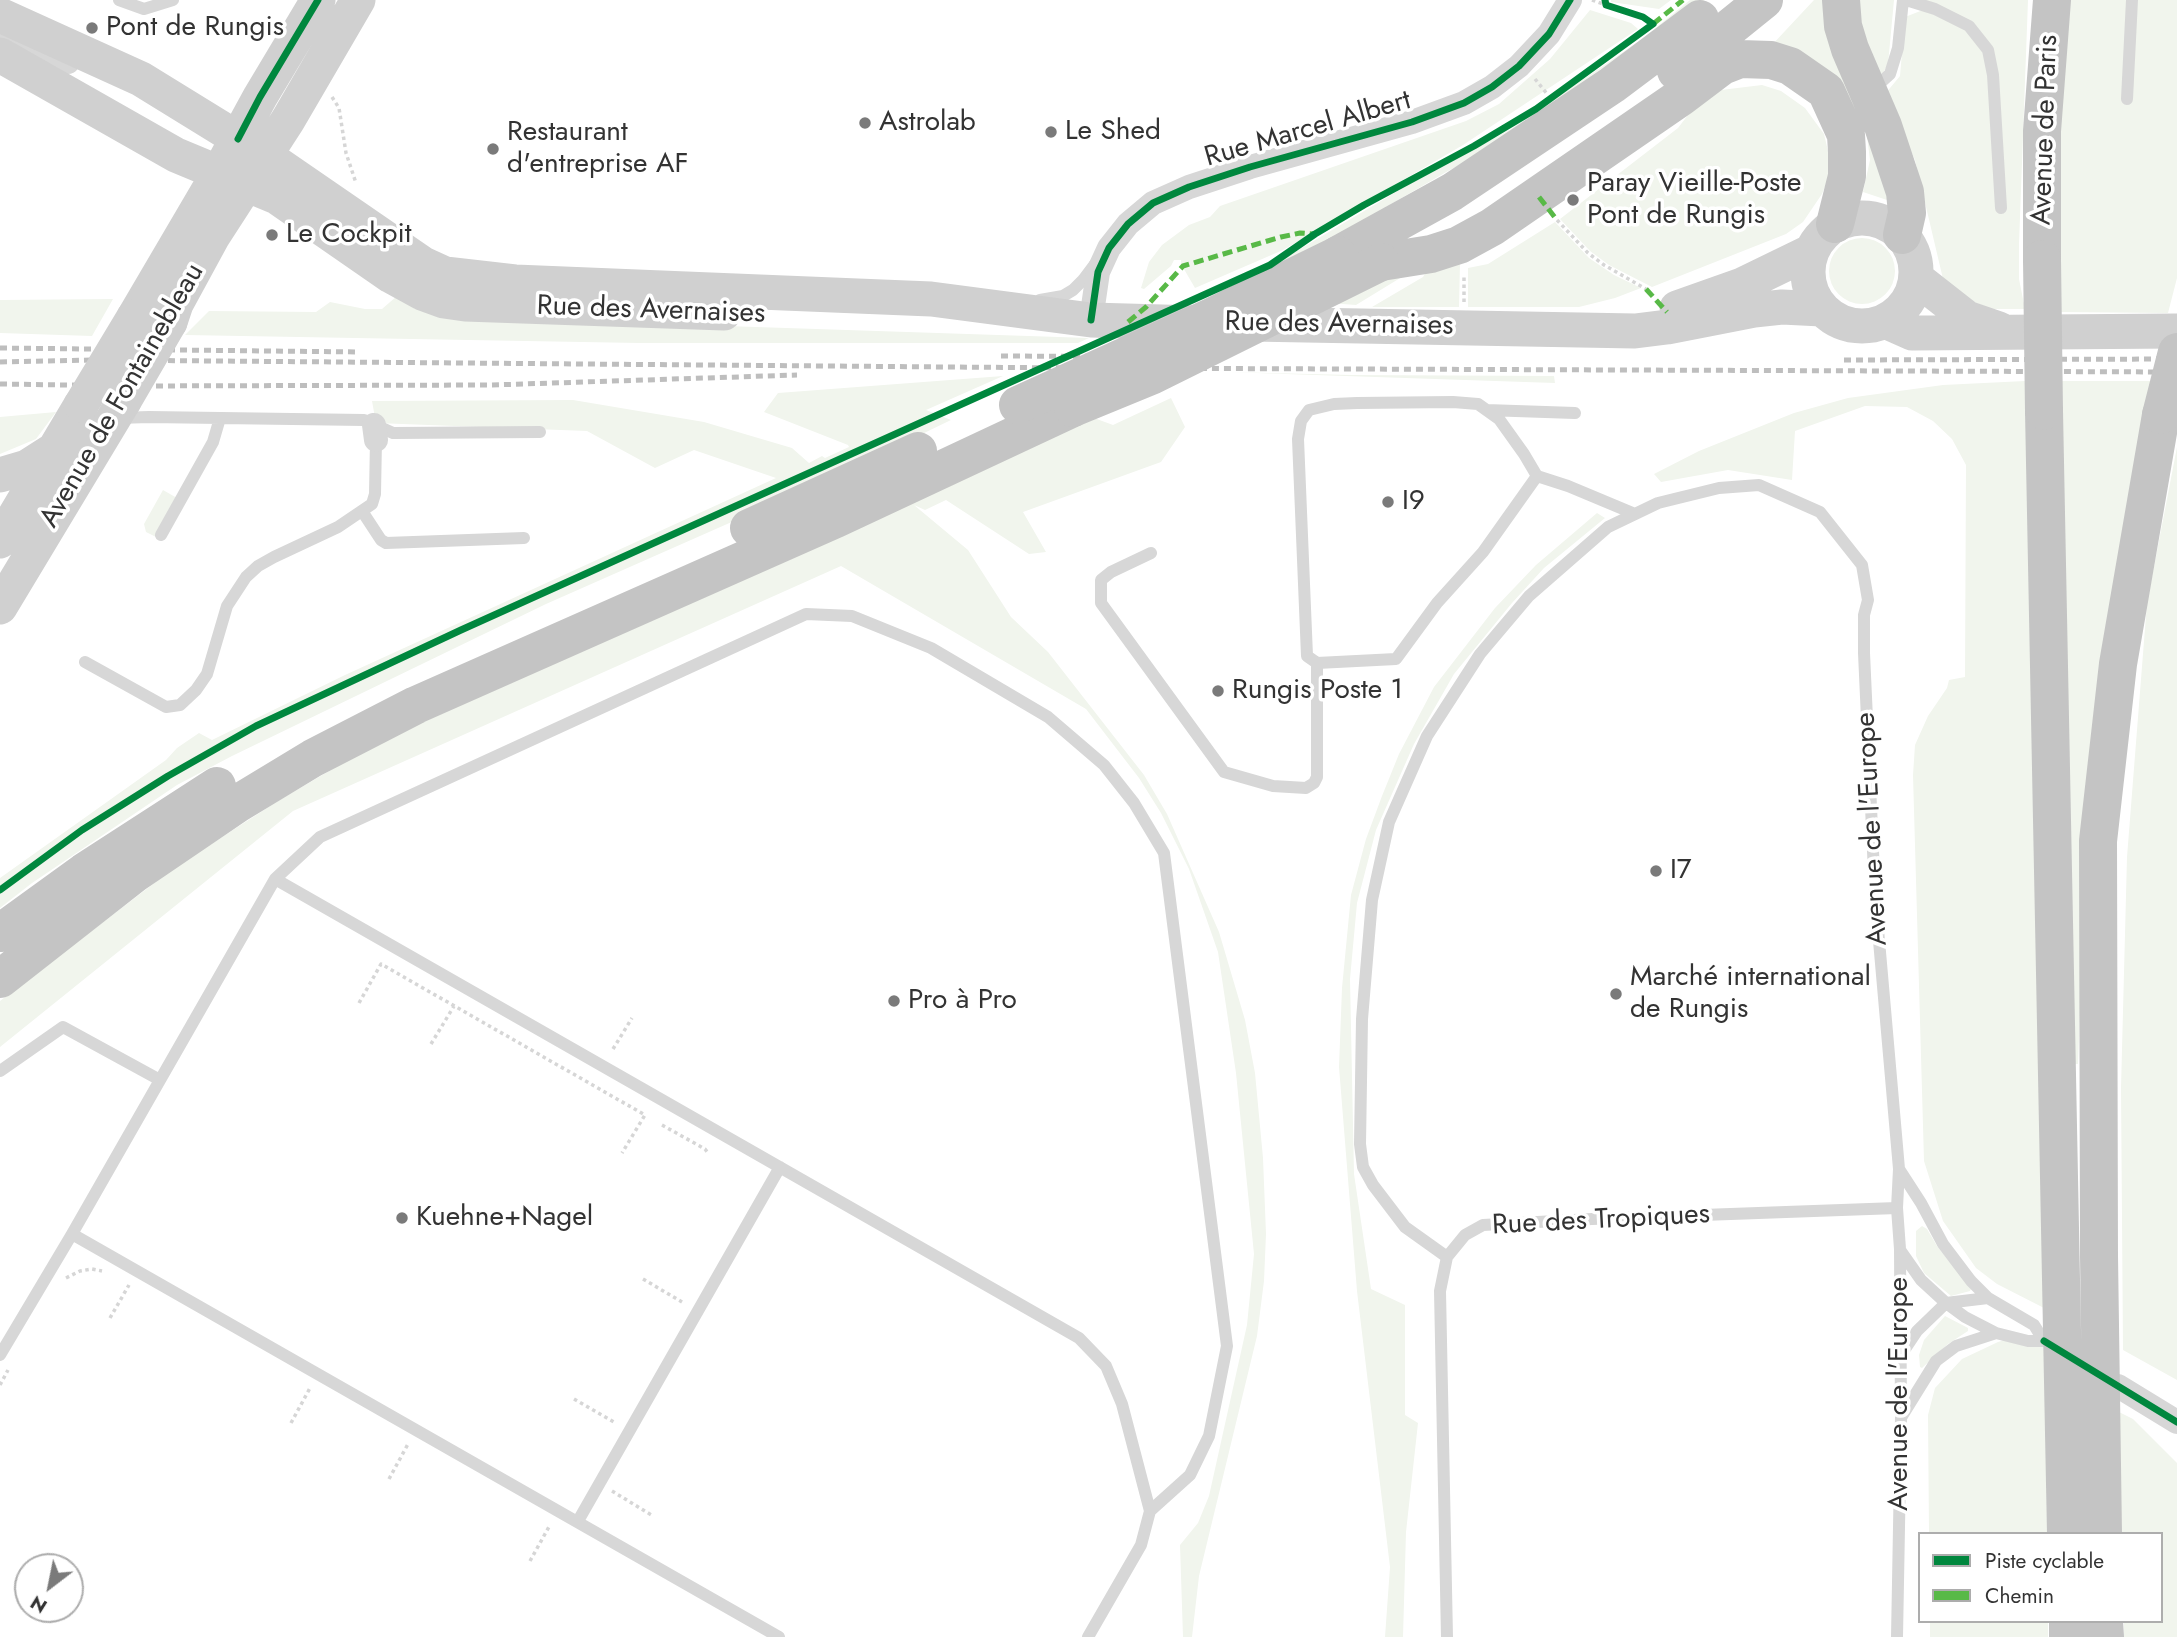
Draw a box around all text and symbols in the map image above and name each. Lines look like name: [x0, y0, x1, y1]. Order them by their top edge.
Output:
place label: Pont de Rungis: [106, 11, 284, 45]
marker: Pont de Rungis: [84, 20, 100, 36]
street label: Avenue de Paris: [2026, 34, 2066, 226]
street label: Rue Marcel Albert: [1201, 85, 1415, 175]
place label: Astrolab: [879, 106, 976, 140]
marker: Astrolab: [857, 115, 873, 131]
place label: Le Shed: [1065, 115, 1161, 149]
place label: Restaurant d'entreprise AF: [507, 116, 688, 182]
marker: Le Shed: [1043, 124, 1059, 140]
marker: Restaurant d'entreprise AF: [485, 141, 501, 157]
place label: Paray Vieille-Poste Pont de Rungis: [1587, 167, 1801, 233]
marker: Paray Vieille-Poste Pont de Rungis: [1565, 192, 1581, 208]
place label: Le Cockpit: [286, 218, 412, 252]
marker: Le Cockpit: [264, 227, 280, 243]
street label: Avenue de Fontainebleau: [34, 258, 212, 534]
street label: Rue des Avernaises: [536, 290, 766, 332]
street label: Rue des Avernaises: [1224, 306, 1454, 344]
place label: I9: [1402, 485, 1425, 519]
marker: I9: [1380, 494, 1396, 510]
place label: Rungis Poste 1: [1232, 674, 1403, 708]
marker: Rungis Poste 1: [1210, 683, 1226, 699]
street label: Avenue de l'Europe: [1850, 711, 1896, 947]
place label: I7: [1670, 854, 1692, 888]
marker: I7: [1648, 863, 1664, 879]
place label: Marché international de Rungis: [1630, 961, 1871, 1027]
place label: Pro à Pro: [908, 984, 1017, 1018]
marker: Marché international de Rungis: [1608, 986, 1624, 1002]
marker: Pro à Pro: [886, 993, 902, 1009]
street label: Rue des Tropiques: [1491, 1199, 1711, 1243]
place label: Kuehne+Nagel: [416, 1201, 593, 1235]
marker: Kuehne+Nagel: [394, 1210, 410, 1226]
street label: Avenue de l'Europe: [1883, 1277, 1917, 1511]
legend: [1918, 1532, 2163, 1623]
text: Piste cyclable: [1985, 1546, 2104, 1576]
north arrow: [14, 1553, 84, 1623]
text: Chemin: [1985, 1581, 2054, 1611]
text: N: [25, 1589, 52, 1620]

